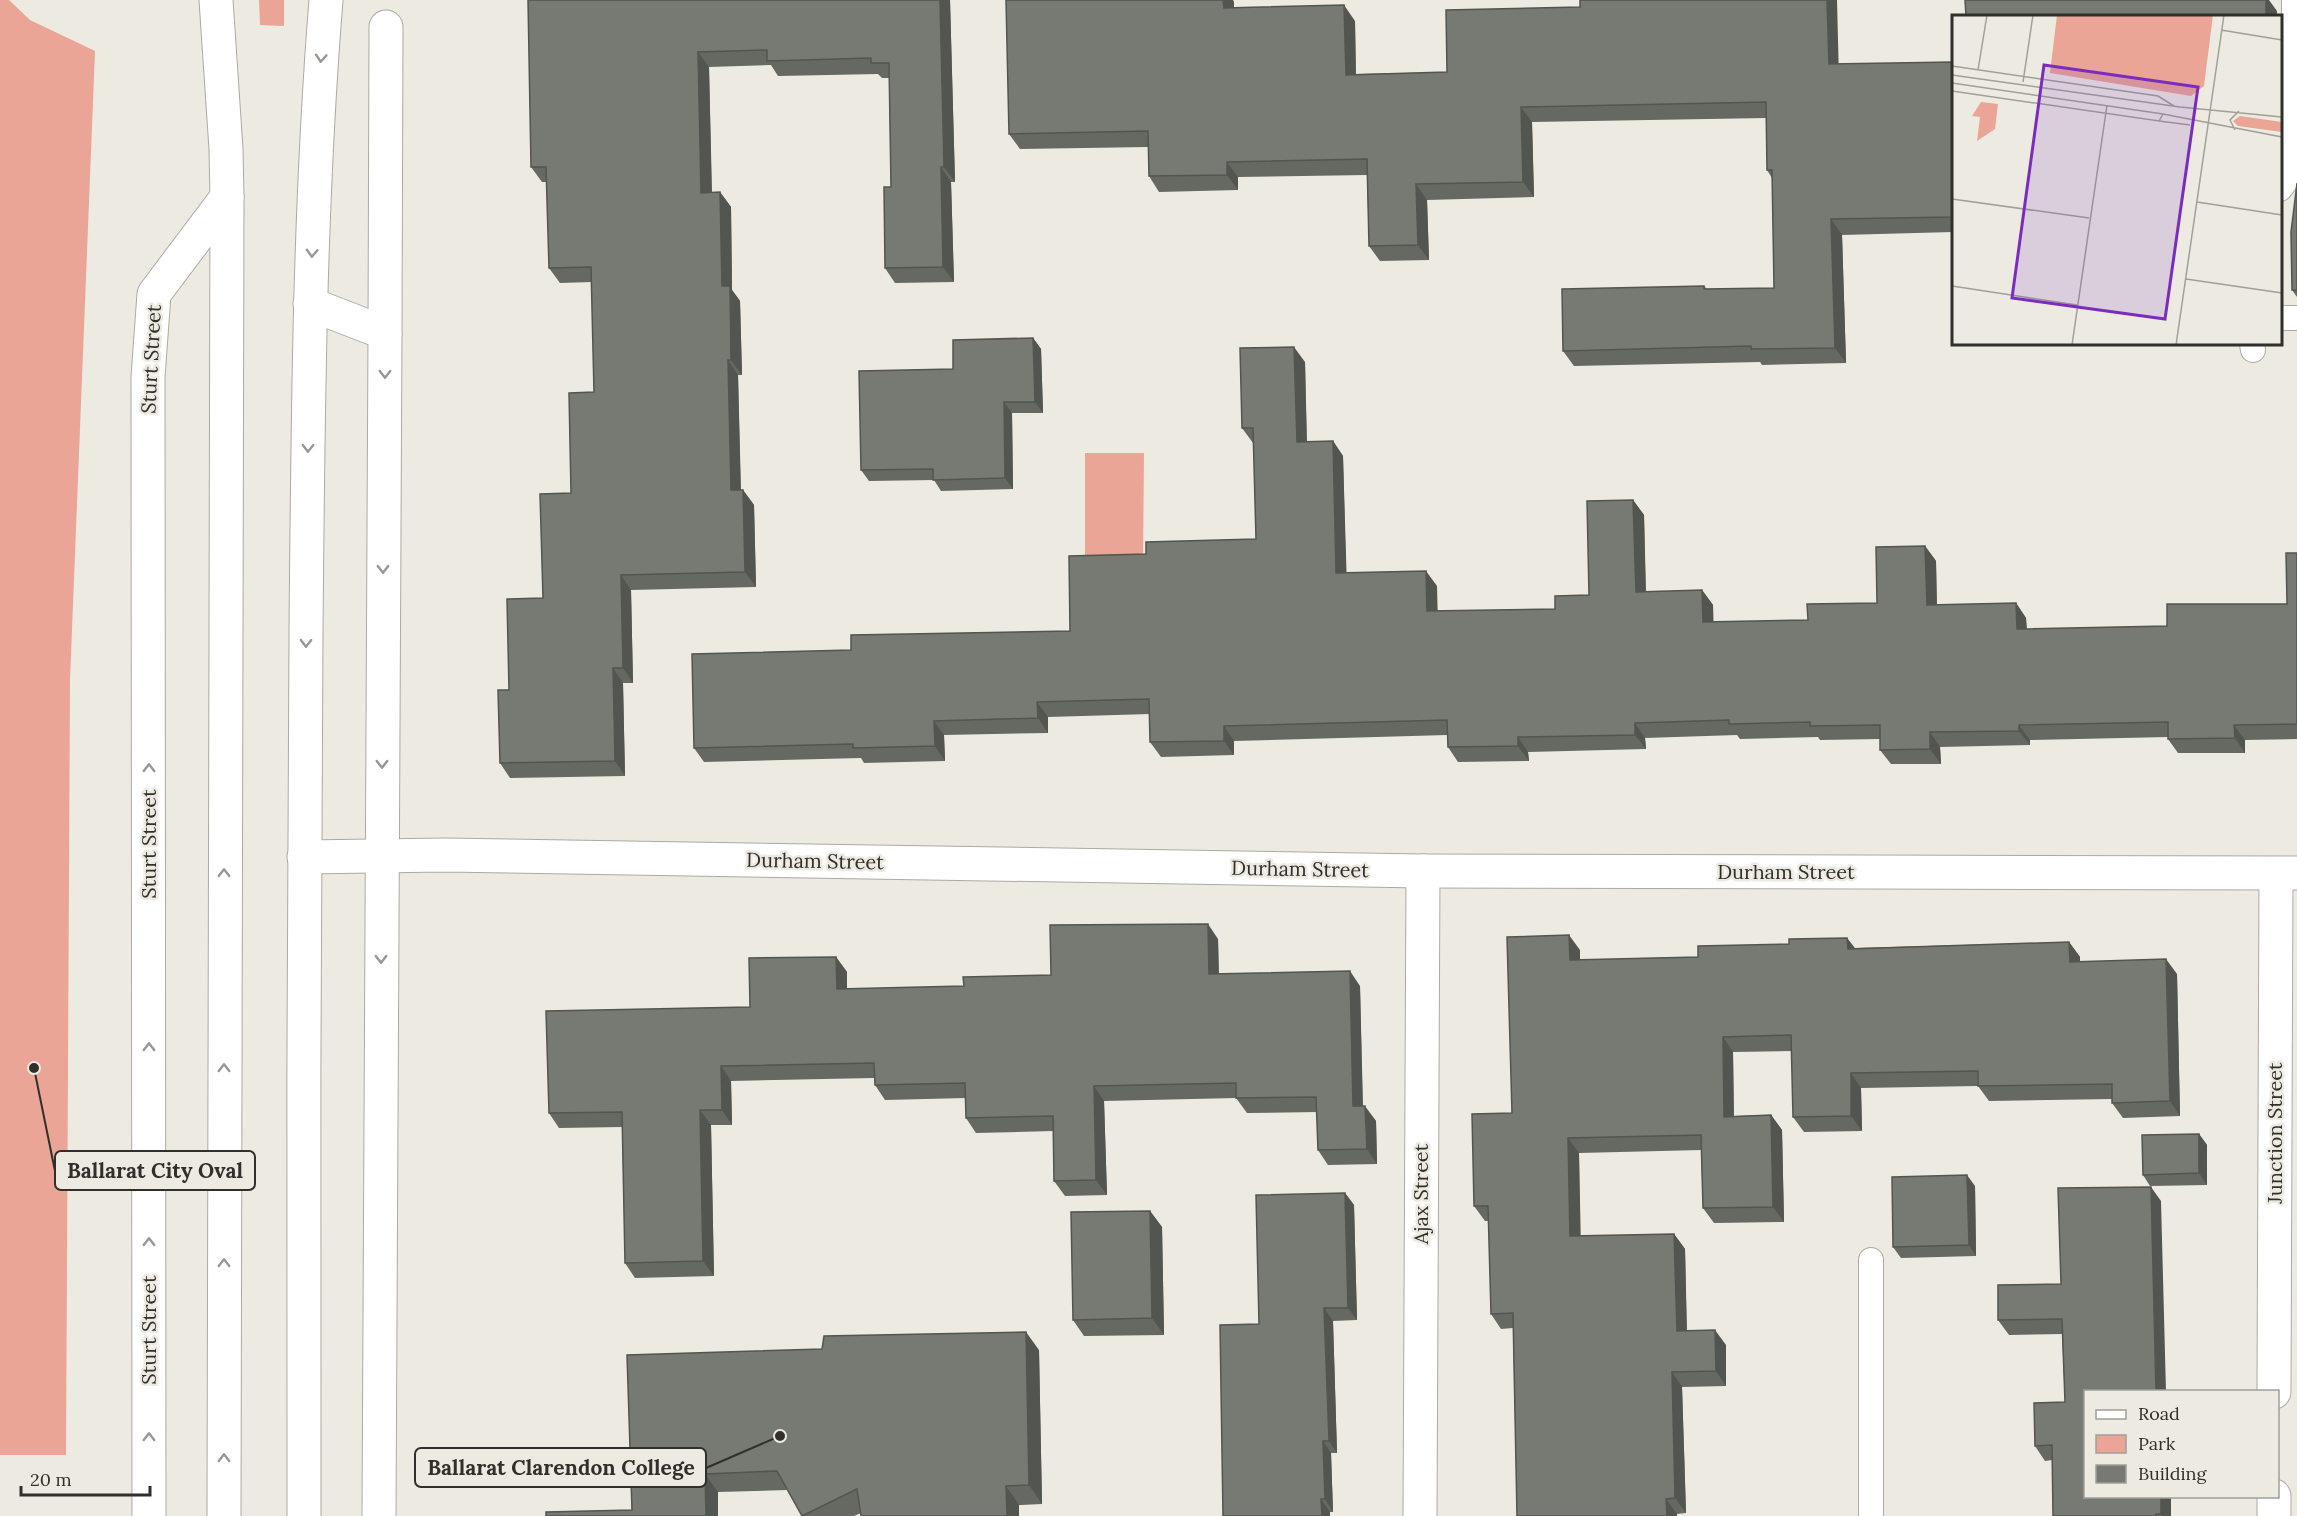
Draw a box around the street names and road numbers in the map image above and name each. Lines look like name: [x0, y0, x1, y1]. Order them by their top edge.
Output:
street label: Sturt Street: [135, 303, 166, 414]
street label: Sturt Street: [136, 789, 161, 899]
street label: Durham Street: [746, 847, 884, 874]
street label: Durham Street: [1231, 855, 1369, 882]
street label: Durham Street: [1717, 859, 1855, 884]
street label: Junction Street: [2262, 1062, 2287, 1205]
street label: Ajax Street: [1408, 1143, 1433, 1245]
street label: Sturt Street: [136, 1275, 161, 1385]

